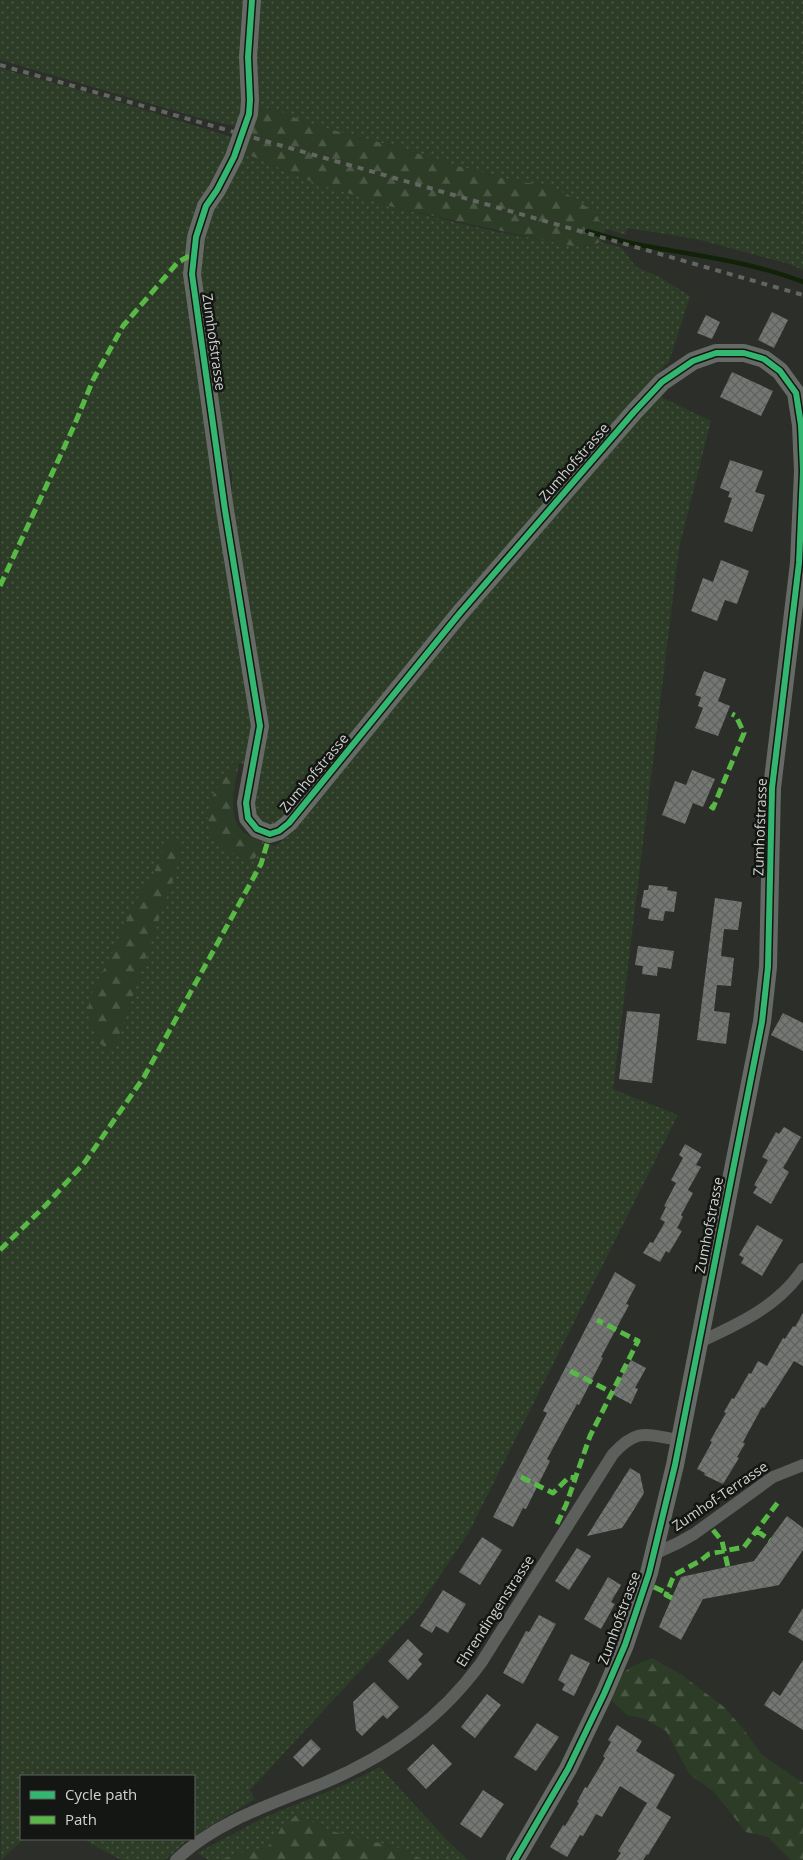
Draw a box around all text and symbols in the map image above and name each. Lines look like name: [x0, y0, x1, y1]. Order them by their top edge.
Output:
street label: Zumhofstrasse: [198, 292, 231, 392]
street label: Zumhofstrasse: [534, 418, 613, 505]
street label: Zumhofstrasse: [275, 729, 352, 816]
street label: Zumhofstrasse: [748, 778, 771, 876]
street label: Zumhofstrasse: [690, 1175, 727, 1275]
street label: Zumhof-Terrasse: [668, 1456, 771, 1535]
street label: Ehrendingenstrasse: [451, 1551, 538, 1670]
street label: Zumhofstrasse: [593, 1569, 644, 1667]
legend: [20, 1775, 195, 1840]
text: Cycle path: [65, 1784, 137, 1804]
text: Path: [65, 1809, 97, 1829]

